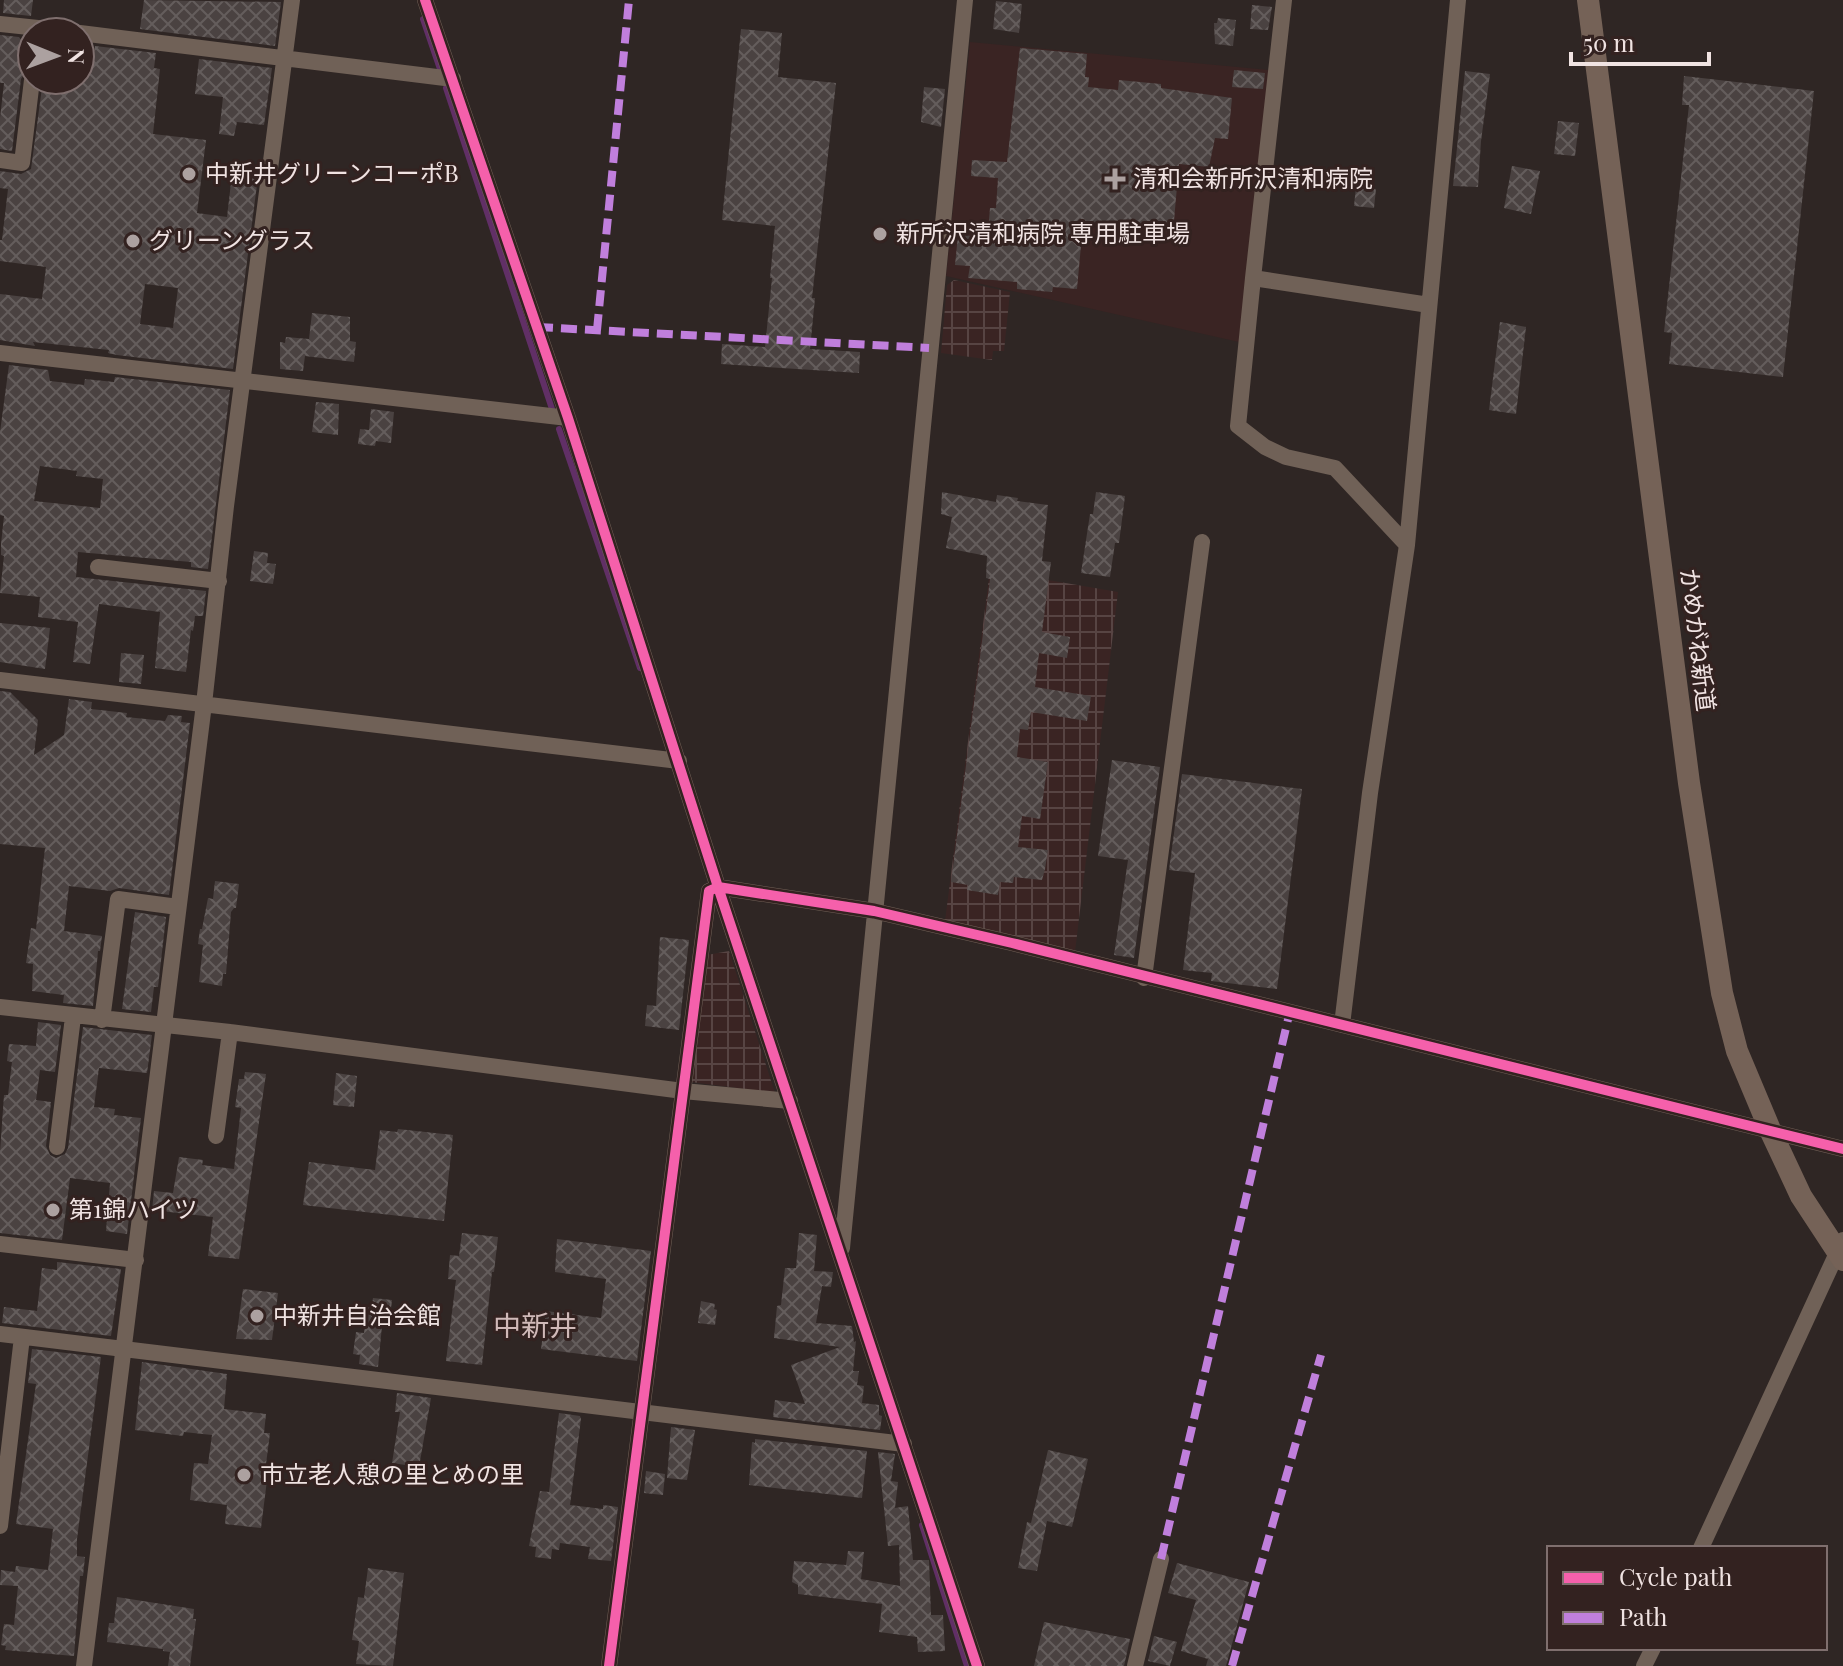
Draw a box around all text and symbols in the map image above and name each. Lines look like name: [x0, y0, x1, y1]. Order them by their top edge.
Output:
north arrow: [16, 16, 96, 96]
scale bar: [1571, 16, 1709, 66]
text: 50 m: [1583, 26, 1635, 58]
text: N: [62, 48, 92, 65]
place label: 中新井グリーンコーポB: [205, 156, 459, 188]
place label: 清和会新所沢清和病院: [1133, 161, 1373, 193]
marker: 中新井グリーンコーポB: [180, 165, 198, 183]
marker: 清和会新所沢清和病院: [1104, 168, 1126, 190]
place label: 新所沢清和病院 専用駐車場: [896, 216, 1190, 248]
place label: グリーングラス: [149, 223, 315, 255]
marker: 新所沢清和病院 専用駐車場: [871, 225, 889, 243]
marker: グリーングラス: [124, 232, 142, 250]
street label: かめがね新道: [1674, 566, 1724, 713]
place label: 第1錦ハイツ: [69, 1192, 197, 1224]
marker: 第1錦ハイツ: [44, 1201, 62, 1219]
place label: 中新井自治会館: [273, 1298, 441, 1330]
district label: 中新井: [493, 1306, 577, 1343]
marker: 中新井自治会館: [248, 1307, 266, 1325]
place label: 市立老人憩の里とめの里: [260, 1457, 524, 1489]
marker: 市立老人憩の里とめの里: [235, 1466, 253, 1484]
legend: [1547, 1546, 1827, 1650]
text: Cycle path: [1619, 1560, 1732, 1592]
text: Path: [1619, 1600, 1667, 1632]

